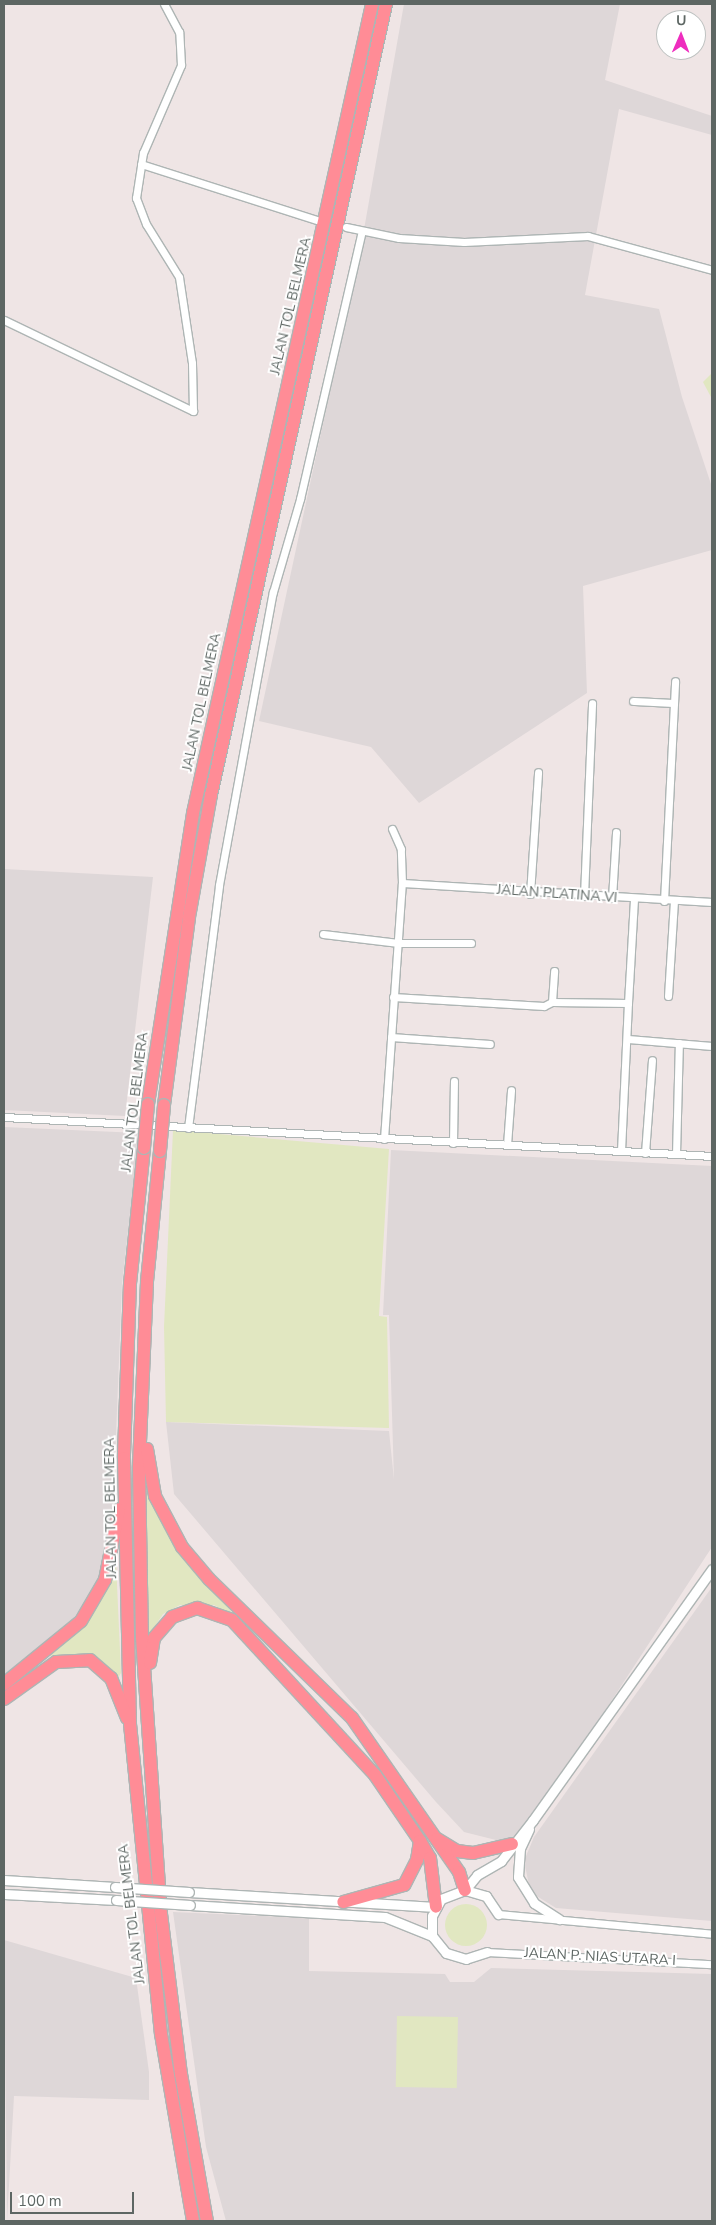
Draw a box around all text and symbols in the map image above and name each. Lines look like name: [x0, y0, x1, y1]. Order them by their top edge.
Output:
north arrow: [656, 10, 706, 60]
text: U: [676, 11, 687, 30]
street label: JALAN TOL BELMERA: [267, 236, 315, 376]
street label: JALAN TOL BELMERA: [179, 631, 225, 773]
street label: JALAN PLATINA VI: [496, 881, 618, 907]
street label: JALAN TOL BELMERA: [118, 1031, 152, 1173]
street label: JALAN TOL BELMERA: [101, 1437, 121, 1579]
street label: JALAN TOL BELMERA: [115, 1843, 149, 1985]
street label: JALAN P. NIAS UTARA I: [524, 1945, 676, 1969]
scale bar: [12, 2182, 136, 2214]
text: 100 m: [18, 2191, 62, 2211]

